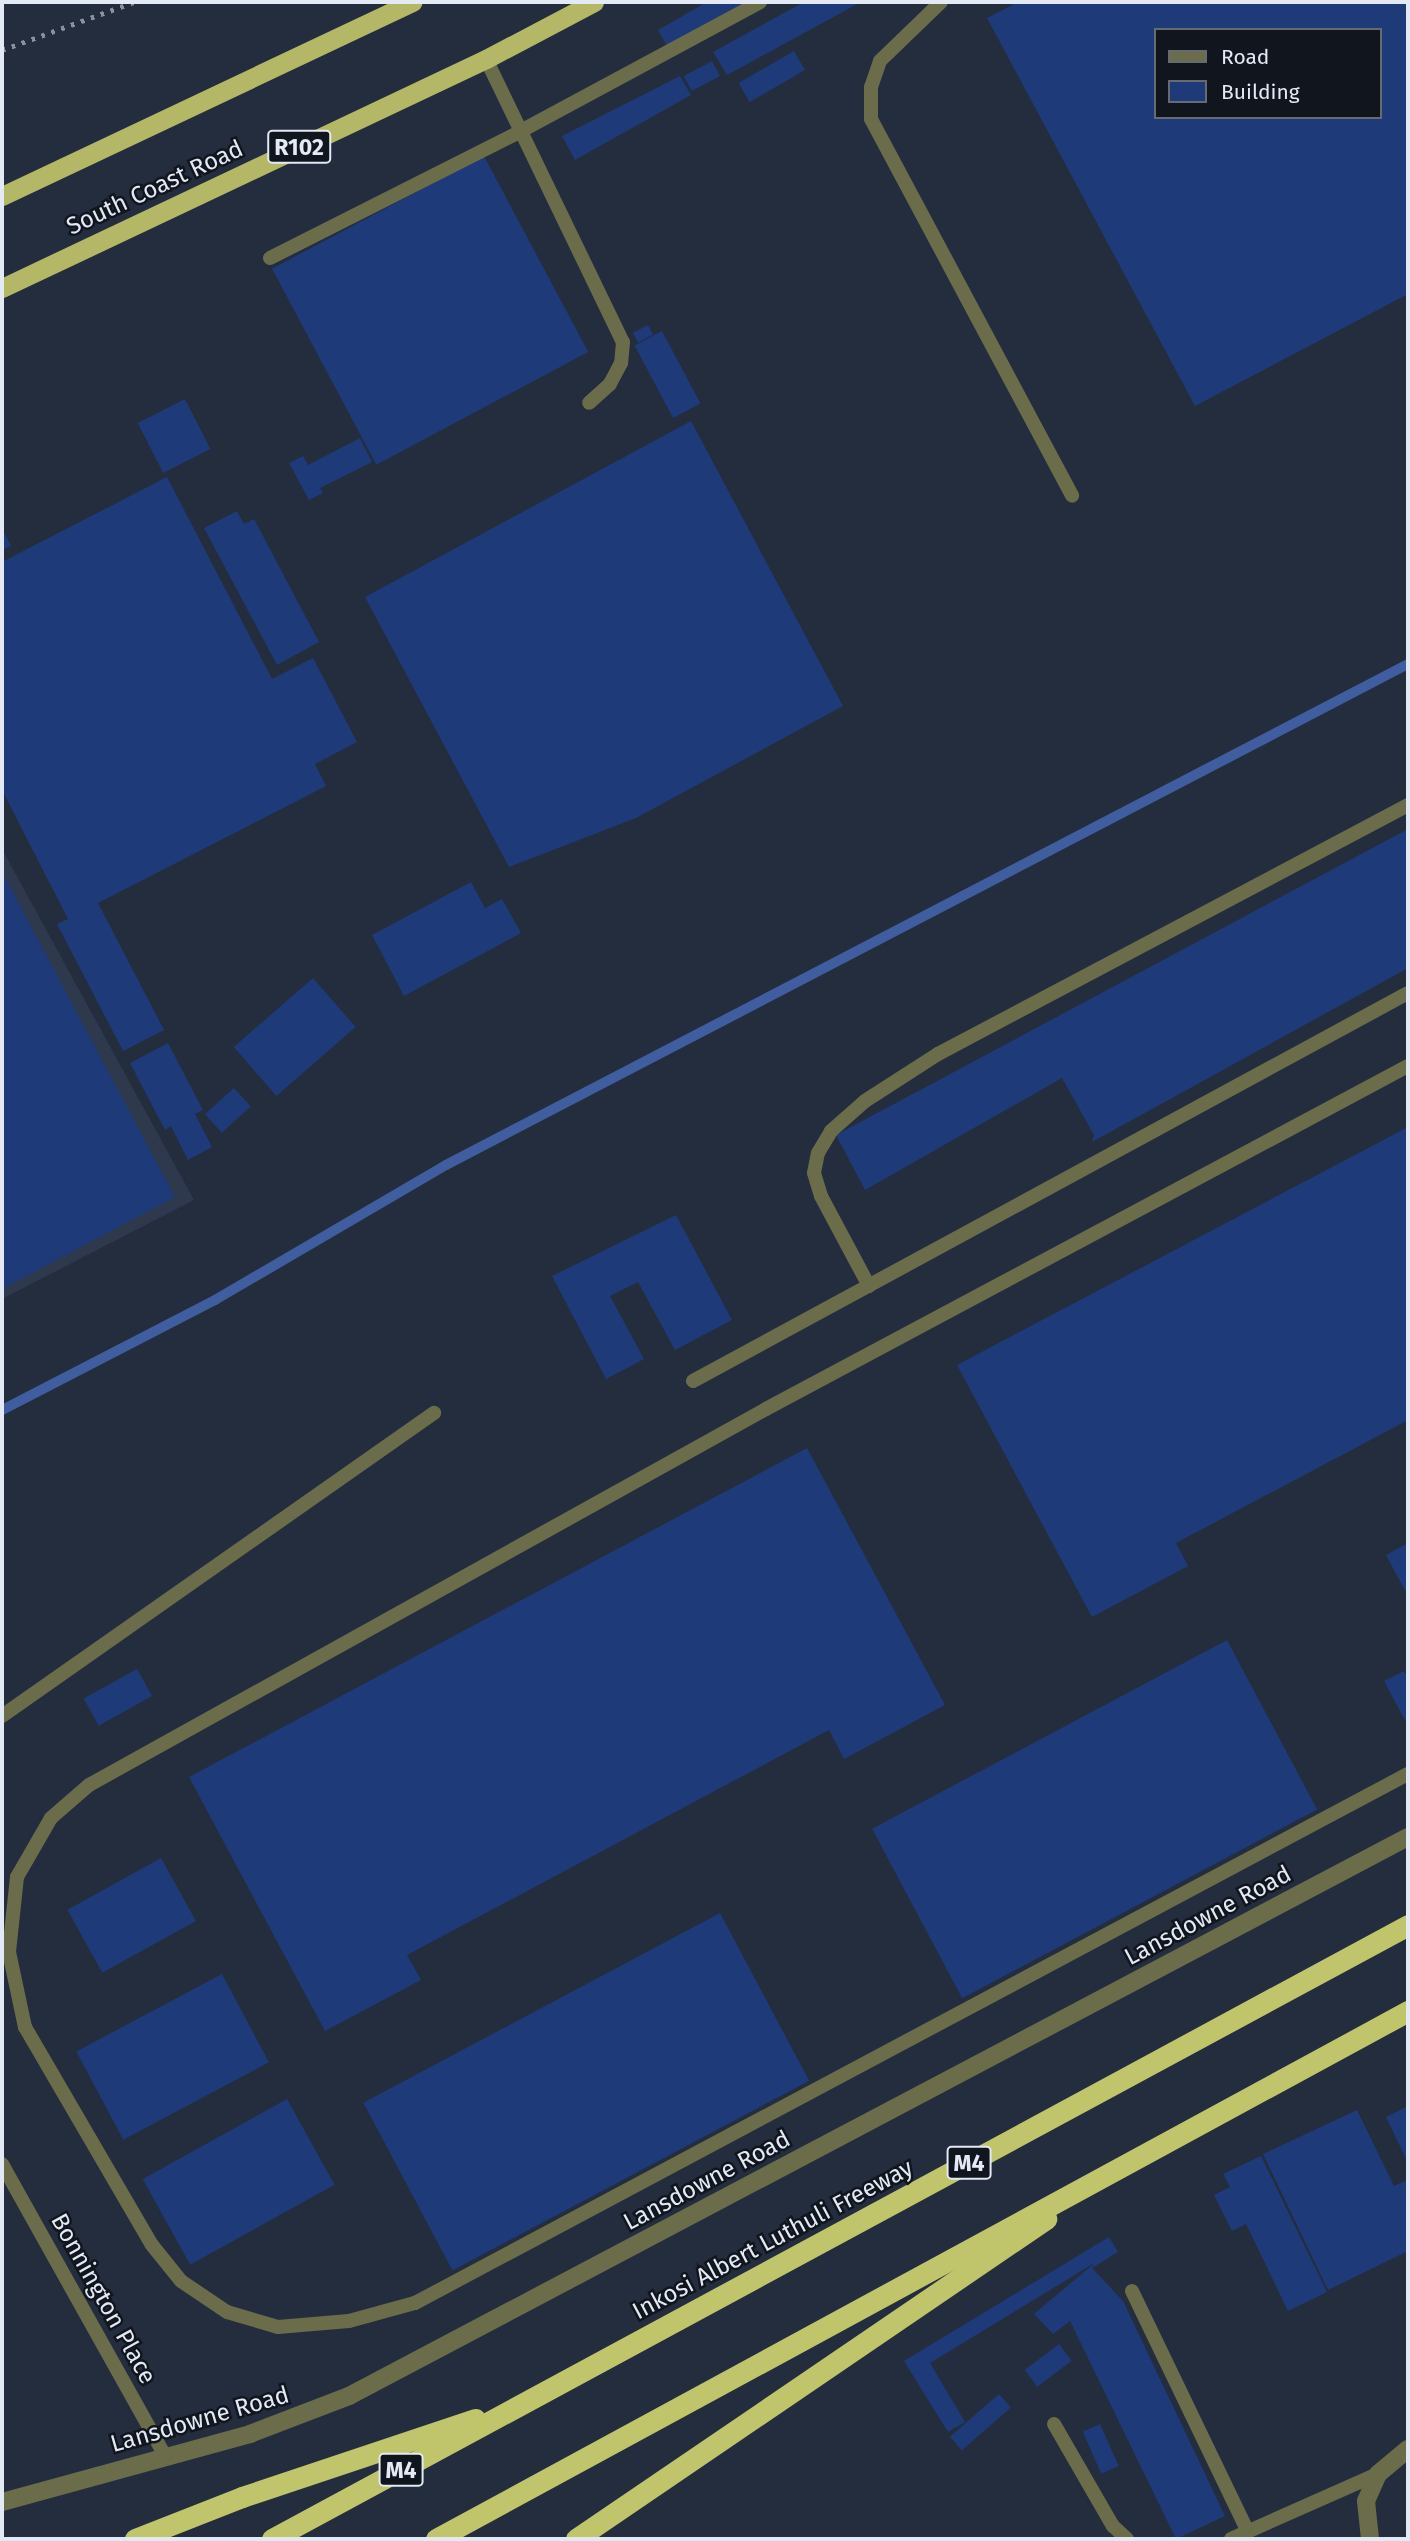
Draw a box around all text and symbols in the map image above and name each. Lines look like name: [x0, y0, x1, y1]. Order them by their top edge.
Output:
legend: [1154, 28, 1382, 119]
text: Road: [1221, 44, 1269, 70]
text: Building: [1221, 79, 1300, 105]
road number: R102: [266, 128, 332, 166]
street label: South Coast Road: [62, 135, 248, 241]
street label: Lansdowne Road: [1120, 1860, 1296, 1972]
street label: Lansdowne Road: [619, 2125, 795, 2237]
road number: M4: [946, 2144, 992, 2182]
street label: Inkosi Albert Luthuli Freeway: [628, 2154, 918, 2326]
street label: Bonnington Place: [44, 2209, 162, 2389]
street label: Lansdowne Road: [107, 2381, 293, 2459]
road number: M4: [378, 2450, 424, 2490]

